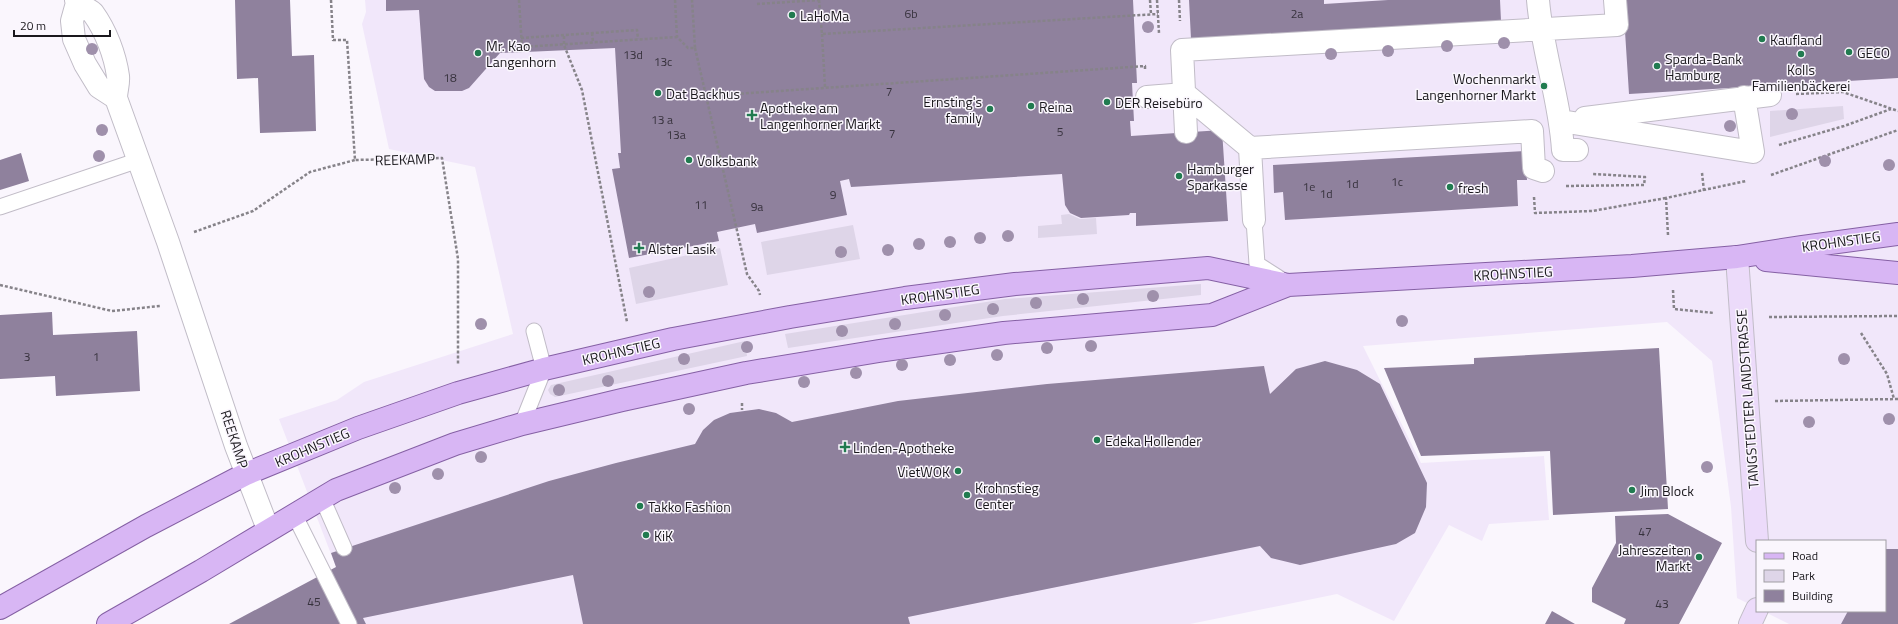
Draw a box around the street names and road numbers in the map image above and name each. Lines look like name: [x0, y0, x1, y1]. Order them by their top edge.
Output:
street label: REEKAMP: [374, 147, 436, 171]
street label: KROHNSTIEG: [1800, 225, 1882, 257]
street label: KROHNSTIEG: [1473, 260, 1553, 286]
street label: KROHNSTIEG: [899, 278, 981, 310]
street label: TANGSTEDTER LANDSTRASSE: [1730, 308, 1764, 489]
street label: KROHNSTIEG: [580, 332, 662, 370]
street label: REEKAMP: [216, 407, 254, 471]
street label: KROHNSTIEG: [271, 422, 353, 472]

